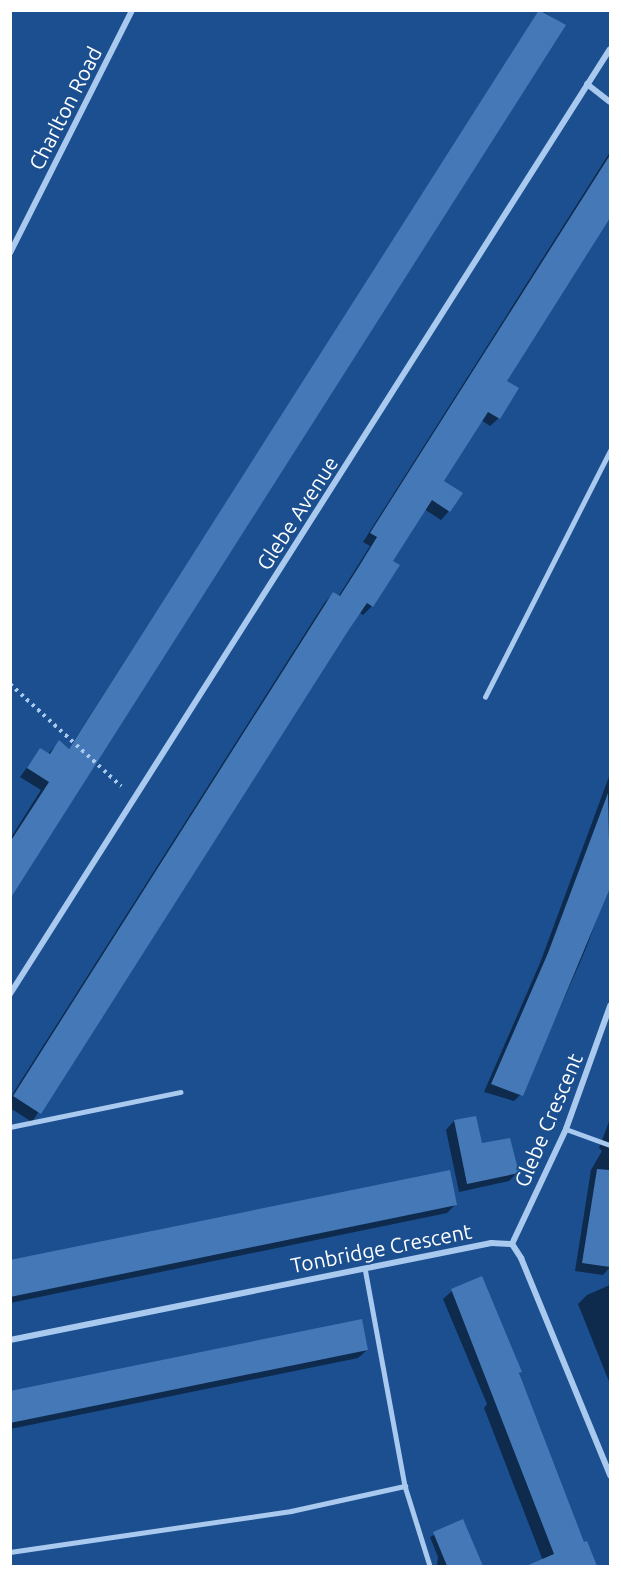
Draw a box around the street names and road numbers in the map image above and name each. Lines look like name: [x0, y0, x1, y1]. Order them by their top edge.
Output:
street label: Charlton Road: [23, 42, 107, 174]
street label: Glebe Avenue: [251, 451, 343, 575]
street label: Glebe Crescent: [509, 1049, 587, 1191]
street label: Tonbridge Crescent: [288, 1218, 474, 1278]

